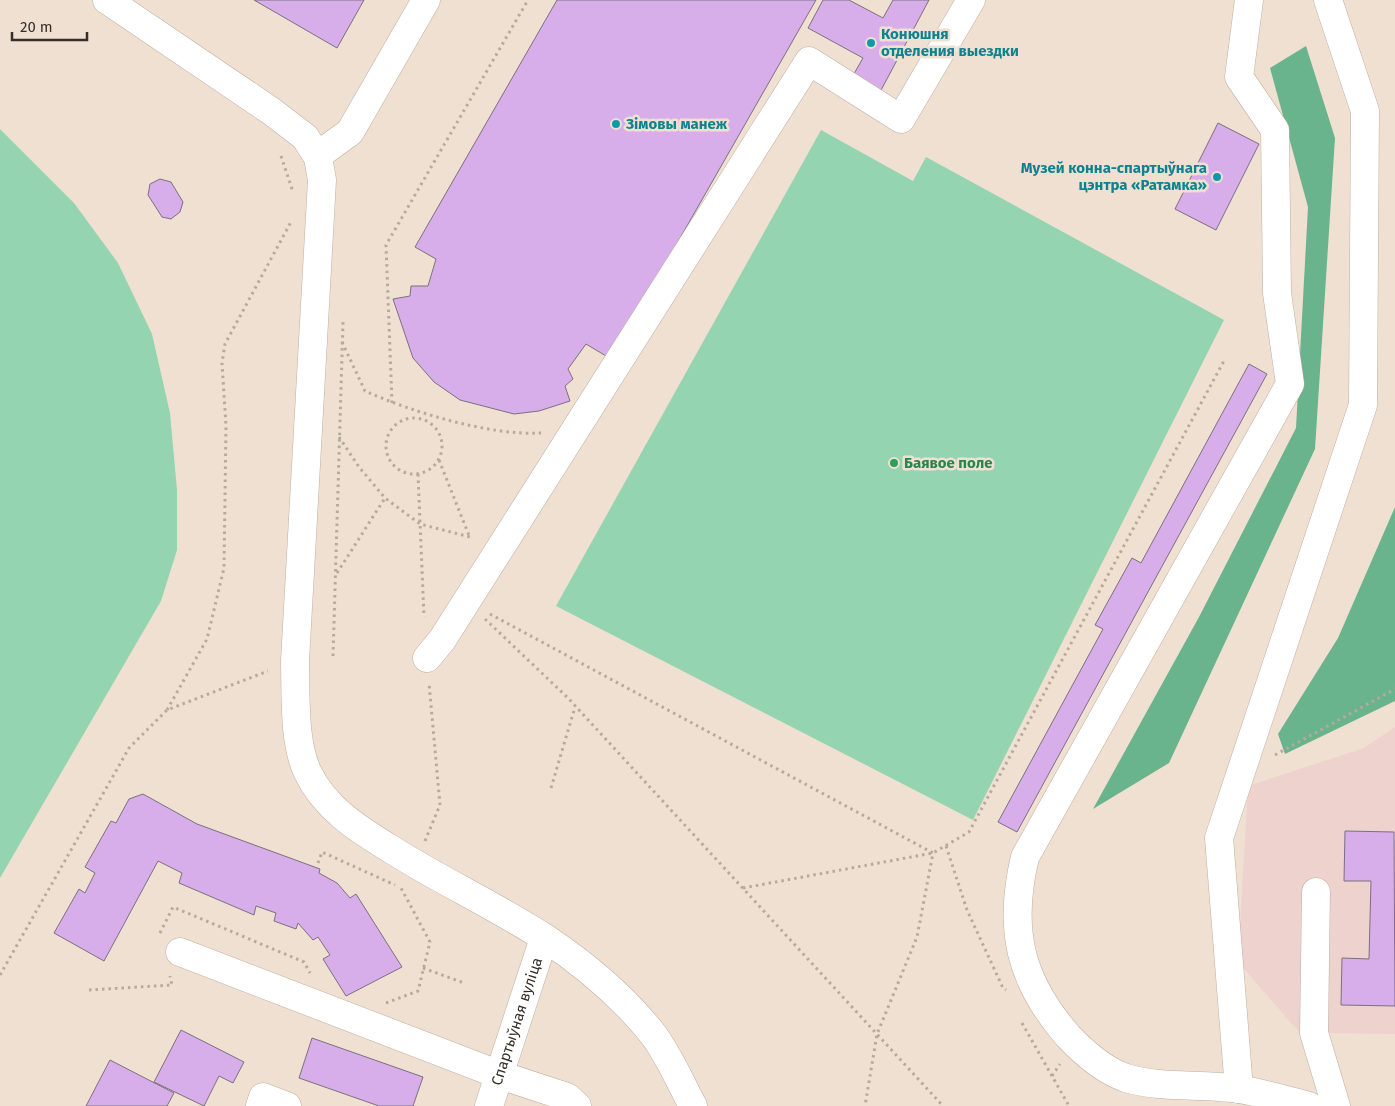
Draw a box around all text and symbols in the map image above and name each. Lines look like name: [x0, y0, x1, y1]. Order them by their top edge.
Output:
scale bar: [12, 10, 88, 42]
text: 20 m: [20, 18, 53, 36]
place label: Конюшня отделения выездки: [881, 25, 1019, 60]
marker: Конюшня отделения выездки: [865, 37, 877, 49]
place label: Зімовы манеж: [625, 115, 728, 133]
marker: Зімовы манеж: [610, 118, 622, 130]
place label: Музей конна-спартыўнага цэнтра «Ратамка»: [1021, 159, 1207, 194]
marker: Музей конна-спартыўнага цэнтра «Ратамка»: [1211, 171, 1223, 183]
place label: Баявое поле: [904, 454, 993, 472]
marker: Баявое поле: [888, 457, 900, 469]
street label: Спартыўная вуліца: [487, 955, 546, 1088]

